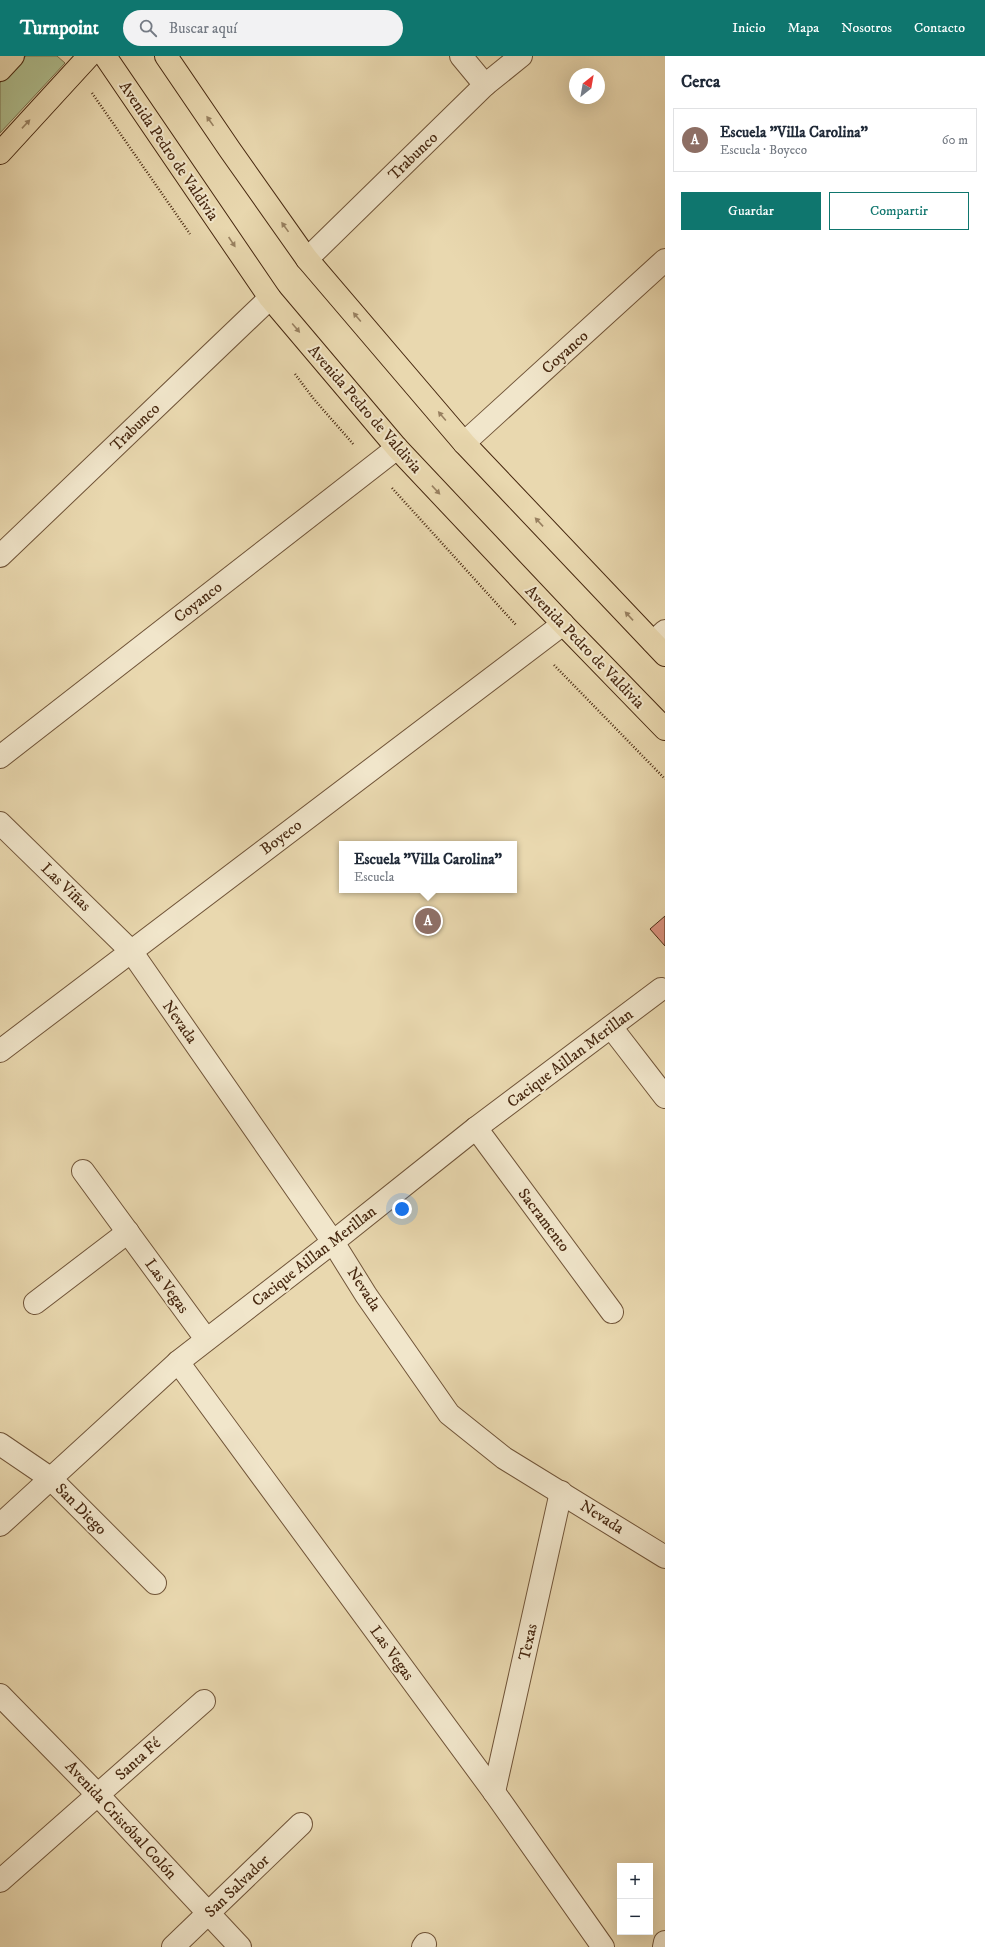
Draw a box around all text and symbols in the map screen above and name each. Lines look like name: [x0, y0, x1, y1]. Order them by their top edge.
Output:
search box: [123, 10, 403, 46]
text: Turnpoint: [20, 17, 99, 40]
icon: search: [137, 17, 159, 39]
text: Buscar aquí: [169, 19, 237, 38]
text: Inicio: [732, 19, 765, 37]
text: Mapa: [787, 19, 819, 37]
text: Nosotros: [841, 19, 892, 37]
text: Contacto: [914, 19, 965, 37]
north arrow: [569, 68, 605, 104]
text: Cerca: [681, 71, 720, 93]
street label: Avenida Pedro de Valdivia: [115, 77, 223, 225]
one-way arrow: [206, 116, 214, 126]
one-way arrow: [22, 119, 31, 129]
text: Escuela "Villa Carolina": [720, 123, 868, 142]
street label: Trabunco: [384, 127, 442, 185]
text: A: [691, 132, 699, 148]
text: 60 m: [942, 132, 968, 148]
text: Escuela · Boyeco: [720, 142, 807, 158]
button: Guardar: [681, 192, 821, 230]
button: Compartir: [829, 192, 969, 230]
one-way arrow: [281, 222, 289, 232]
one-way arrow: [228, 237, 236, 248]
one-way arrow: [353, 312, 362, 323]
one-way arrow: [291, 323, 300, 333]
street label: Coyanco: [538, 326, 593, 378]
street label: Avenida Pedro de Valdivia: [304, 341, 426, 478]
street label: Trabunco: [106, 398, 164, 456]
one-way arrow: [437, 411, 446, 422]
one-way arrow: [431, 485, 441, 495]
one-way arrow: [534, 517, 544, 527]
street label: Coyanco: [170, 577, 226, 627]
street label: Avenida Pedro de Valdivia: [521, 581, 649, 713]
one-way arrow: [624, 611, 634, 621]
street label: Boyeco: [256, 815, 306, 859]
popup: [339, 841, 517, 893]
text: Escuela "Villa Carolina": [354, 850, 502, 869]
street label: Las Viñas: [37, 858, 95, 916]
text: Escuela: [354, 869, 394, 885]
pin: A: [415, 906, 441, 936]
street label: Nevada: [158, 997, 202, 1048]
street label: Cacique Aillan Merillan: [503, 1004, 637, 1112]
street label: Sacramento: [514, 1184, 575, 1256]
your location: [392, 1199, 412, 1219]
street label: Cacique Aillan Merillan: [248, 1201, 381, 1311]
street label: Las Vegas: [140, 1255, 194, 1317]
street label: Nevada: [343, 1263, 386, 1315]
street label: San Diego: [51, 1479, 111, 1539]
street label: Nevada: [576, 1496, 628, 1538]
street label: Las Vegas: [365, 1622, 419, 1684]
street label: Texas: [514, 1622, 542, 1662]
street label: Santa Fé: [111, 1733, 165, 1785]
street label: Avenida Cristóbal Colón: [61, 1757, 182, 1884]
street label: San Salvador: [200, 1850, 274, 1922]
map controls: [617, 1863, 653, 1935]
button: +: [617, 1863, 653, 1899]
button: −: [617, 1899, 653, 1935]

